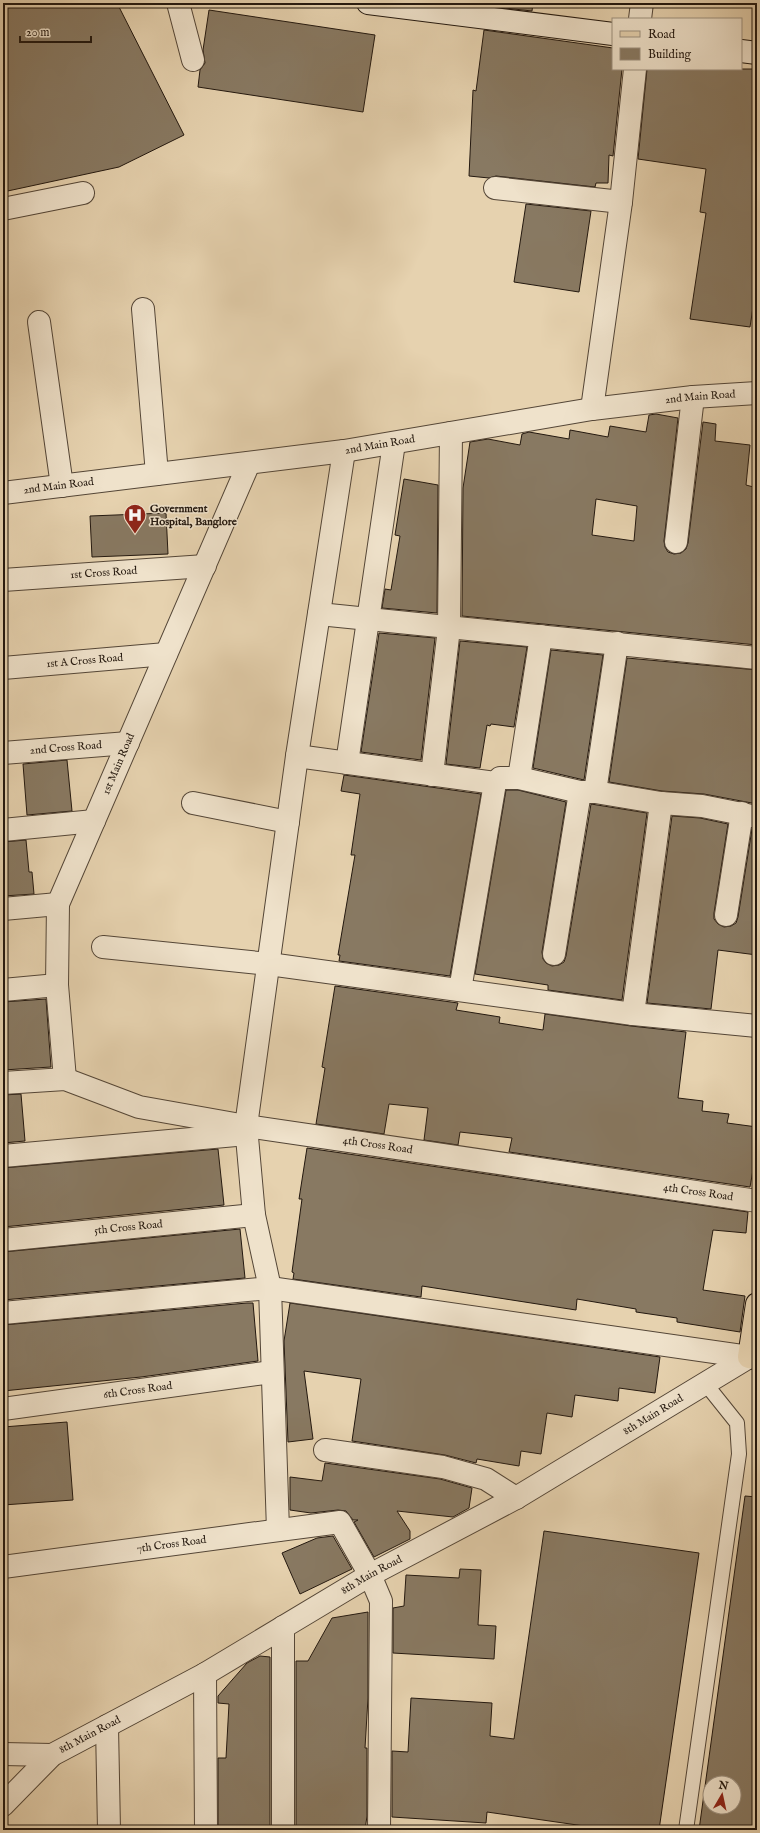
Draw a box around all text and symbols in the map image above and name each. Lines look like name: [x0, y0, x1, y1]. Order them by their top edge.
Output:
scale bar: [20, 18, 91, 44]
legend: [612, 18, 742, 70]
text: 20 m: [26, 25, 49, 40]
text: Road: [648, 27, 676, 42]
text: Building: [648, 47, 692, 62]
street label: 2nd Main Road: [664, 387, 736, 407]
street label: 2nd Main Road: [344, 432, 416, 458]
street label: 2nd Main Road: [23, 475, 95, 497]
hospital icon: Government Hospital, Banglore: [122, 502, 148, 535]
place label: Government Hospital, Banglore: [150, 502, 237, 529]
street label: 1st Cross Road: [70, 564, 138, 582]
street label: 1st A Cross Road: [46, 651, 124, 671]
street label: 1st Main Road: [99, 731, 138, 797]
street label: 2nd Cross Road: [29, 738, 102, 758]
street label: 4th Cross Road: [342, 1133, 414, 1157]
street label: 4th Cross Road: [662, 1180, 734, 1204]
street label: 5th Cross Road: [93, 1217, 163, 1238]
street label: 6th Cross Road: [102, 1379, 173, 1402]
street label: 8th Main Road: [621, 1391, 686, 1438]
street label: 7th Cross Road: [136, 1533, 207, 1556]
street label: 8th Main Road: [339, 1552, 405, 1598]
street label: 8th Main Road: [57, 1713, 123, 1757]
north arrow: [702, 1775, 742, 1815]
text: N: [717, 1778, 730, 1794]

